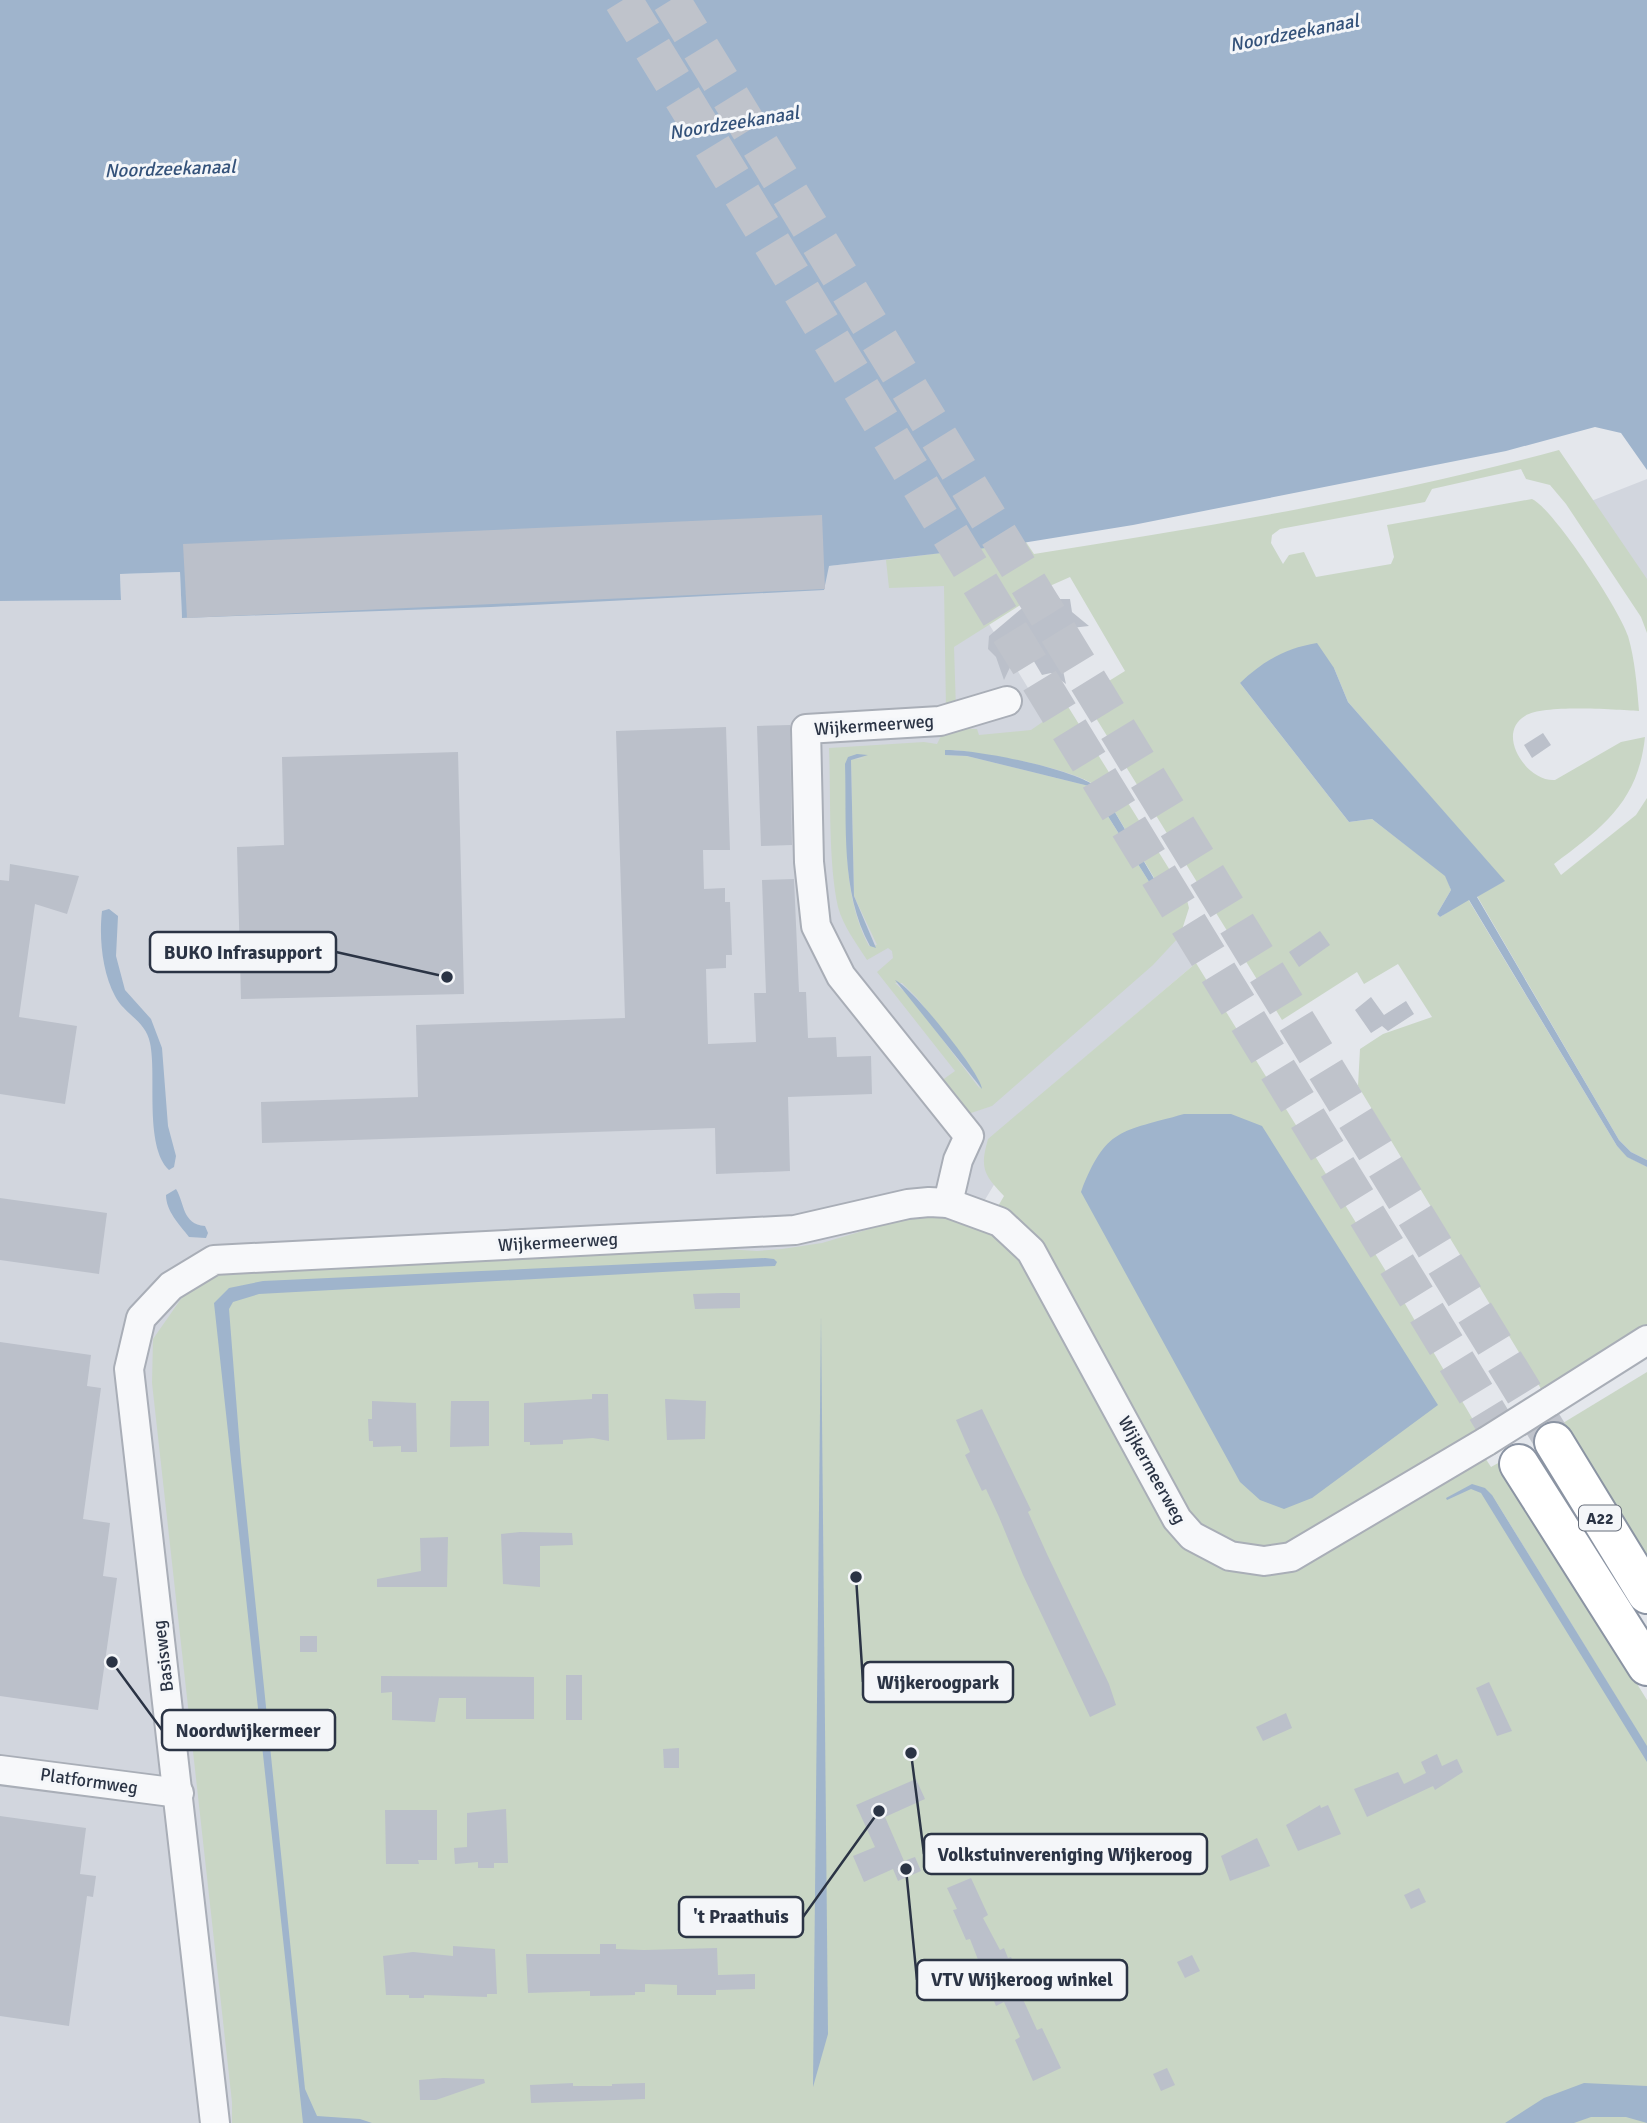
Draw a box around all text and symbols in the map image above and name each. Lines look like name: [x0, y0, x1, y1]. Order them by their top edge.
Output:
water label: Noordzeekanaal: [1228, 8, 1362, 57]
water label: Noordzeekanaal: [668, 101, 802, 145]
water label: Noordzeekanaal: [104, 155, 237, 183]
street label: Wijkermeerweg: [813, 710, 935, 740]
callout: BUKO Infrasupport: [150, 932, 336, 972]
text: BUKO Infrasupport: [164, 941, 322, 965]
street label: Wijkermeerweg: [497, 1228, 619, 1256]
street label: Wijkermeerweg: [1113, 1412, 1191, 1528]
road number: A22: [1579, 1506, 1621, 1530]
street label: Basisweg: [148, 1619, 178, 1693]
callout: Wijkeroogpark: [863, 1662, 1013, 1702]
text: Wijkeroogpark: [877, 1671, 999, 1695]
callout: Noordwijkermeer: [162, 1710, 335, 1750]
text: Noordwijkermeer: [175, 1719, 321, 1743]
street label: Platformweg: [39, 1763, 139, 1799]
callout: Volkstuinvereniging Wijkeroog: [924, 1834, 1207, 1874]
text: Volkstuinvereniging Wijkeroog: [938, 1843, 1192, 1867]
callout: 't Praathuis: [679, 1897, 803, 1937]
text: 't Praathuis: [693, 1905, 789, 1929]
callout: VTV Wijkeroog winkel: [917, 1960, 1127, 2000]
text: VTV Wijkeroog winkel: [931, 1968, 1113, 1992]

